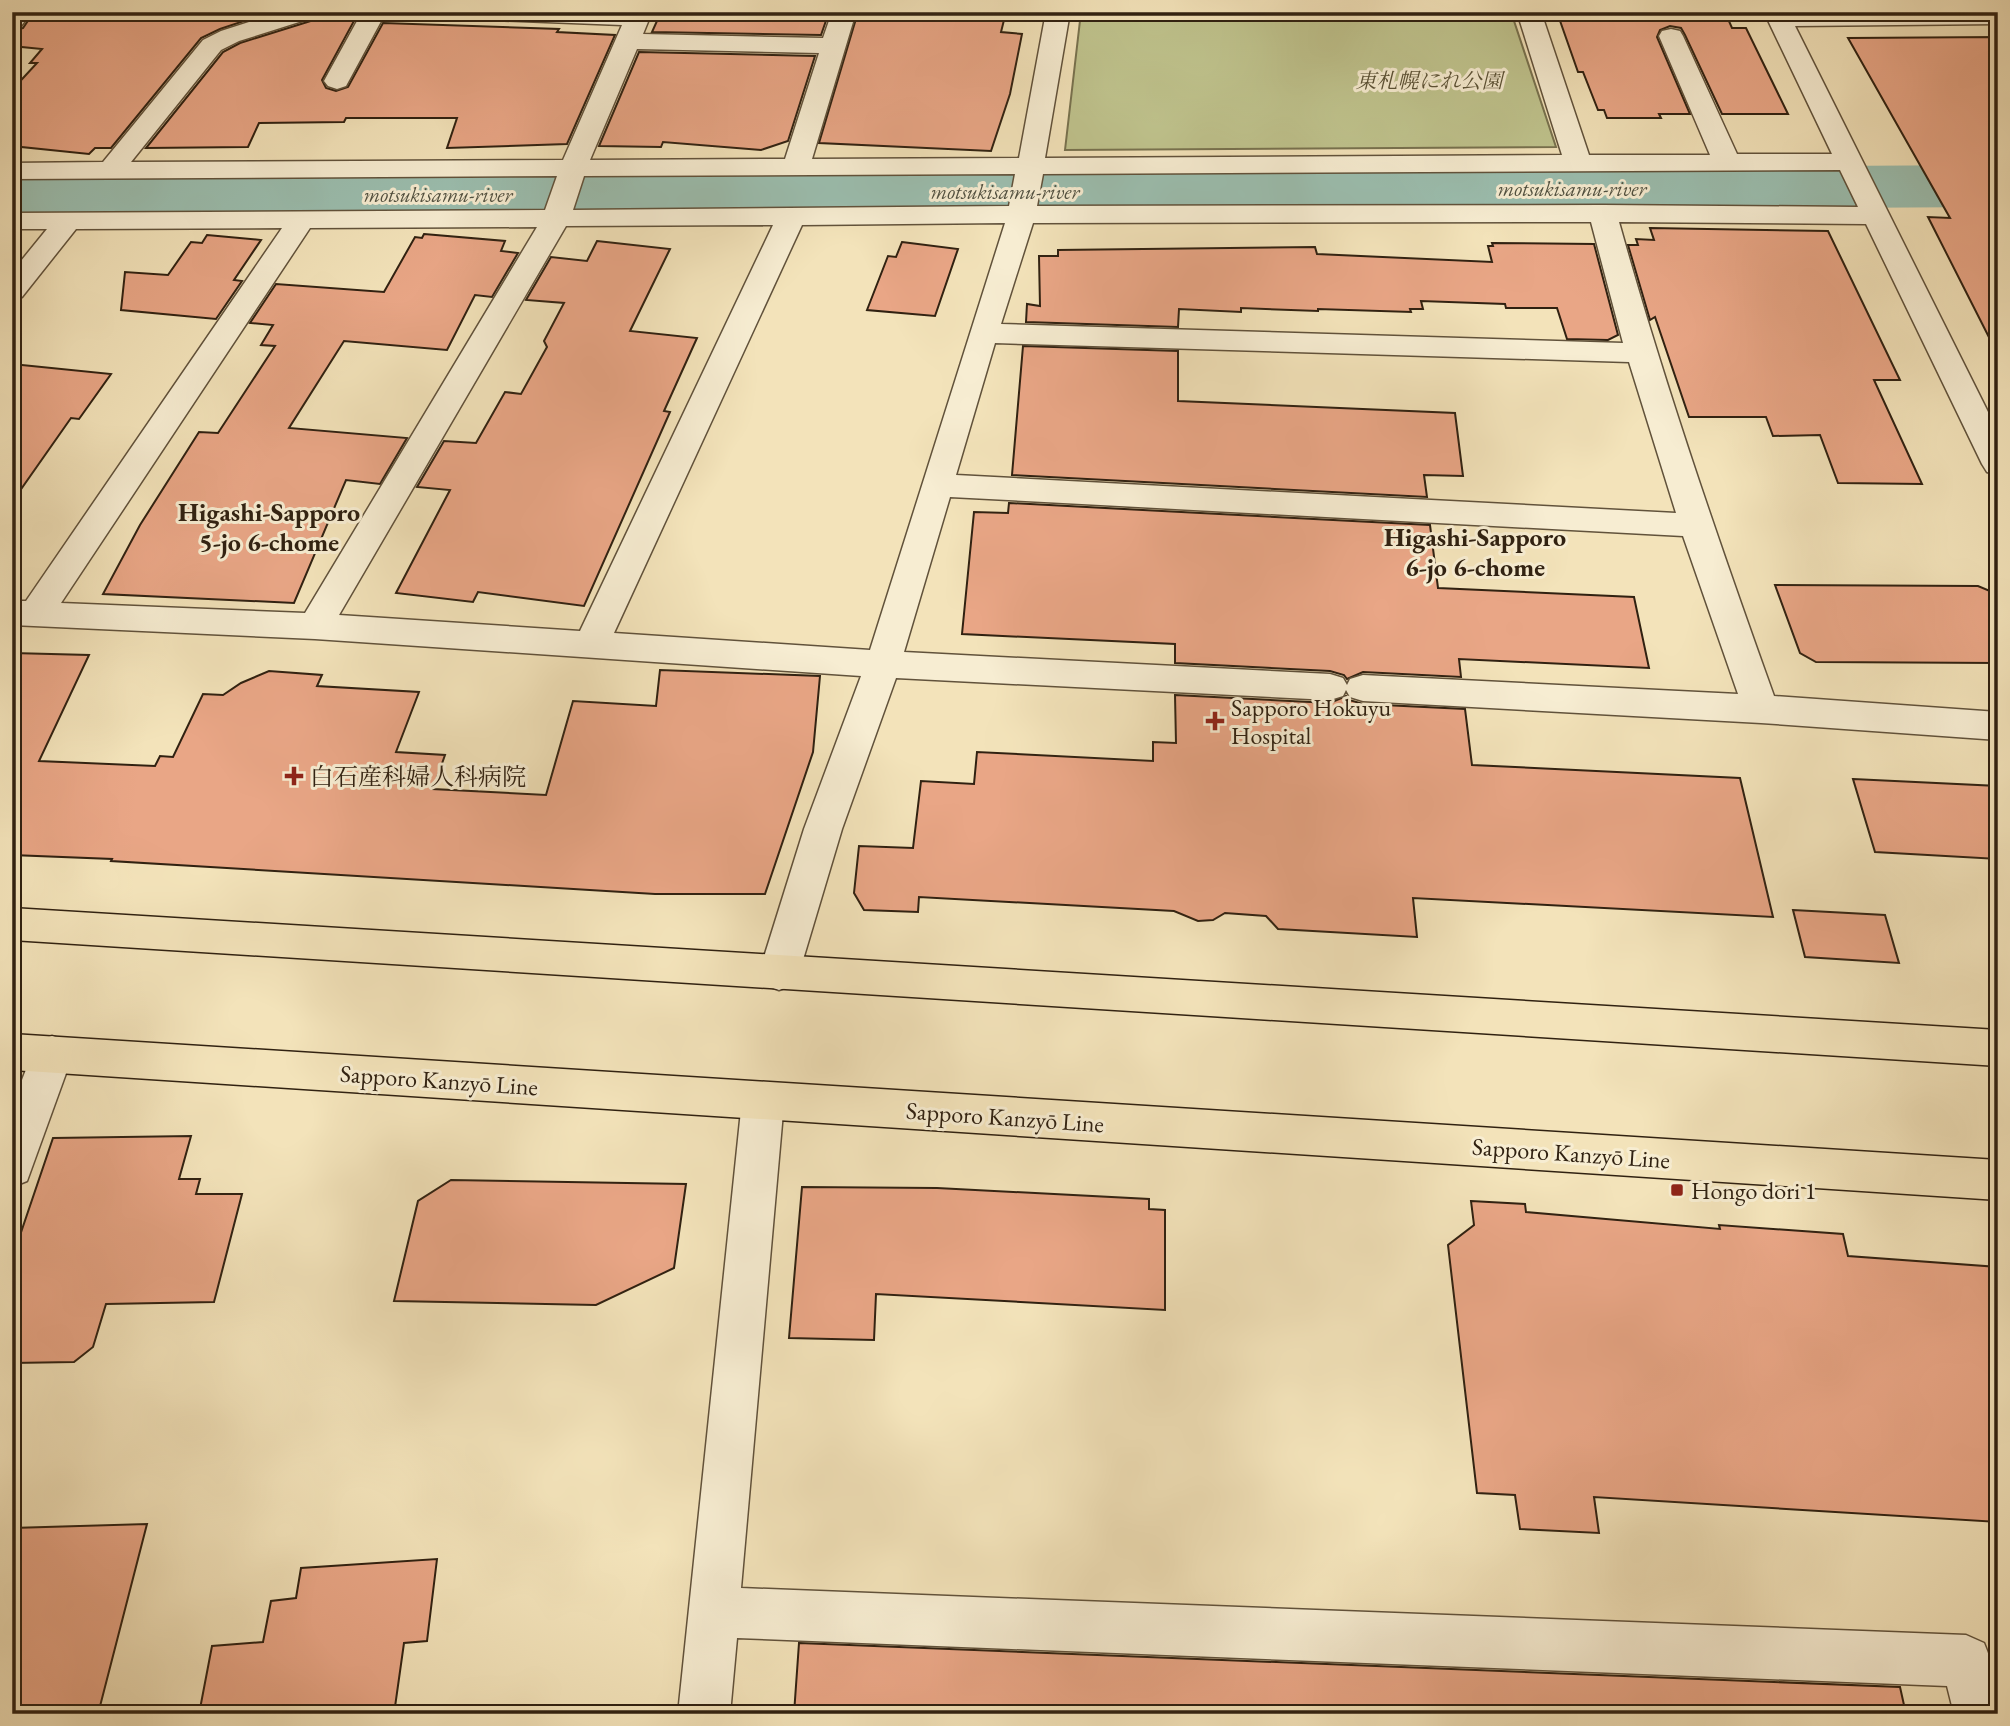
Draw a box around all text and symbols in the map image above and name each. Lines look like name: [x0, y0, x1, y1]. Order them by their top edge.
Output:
park label: 東札幌にれ公園: [1356, 67, 1505, 94]
water label: motsukisamu-river: [1498, 175, 1647, 202]
water label: motsukisamu-river: [931, 178, 1080, 205]
water label: motsukisamu-river: [364, 181, 513, 208]
district label: Higashi-Sapporo 5-jo 6-chome: [178, 495, 360, 559]
district label: Higashi-Sapporo 6-jo 6-chome: [1384, 520, 1566, 584]
place label: Sapporo Hokuyu Hospital: [1231, 692, 1392, 751]
marker: Sapporo Hokuyu Hospital: [1205, 711, 1225, 731]
place label: 白石産科婦人科病院: [310, 761, 526, 792]
marker: 白石産科婦人科病院: [284, 766, 304, 786]
street label: Sapporo Kanzyō Line: [339, 1058, 539, 1102]
street label: Sapporo Kanzyō Line: [905, 1095, 1105, 1139]
street label: Sapporo Kanzyō Line: [1471, 1131, 1671, 1175]
place label: Hongo dori 1: [1691, 1175, 1816, 1206]
marker: Hongo dori 1: [1669, 1182, 1685, 1198]

